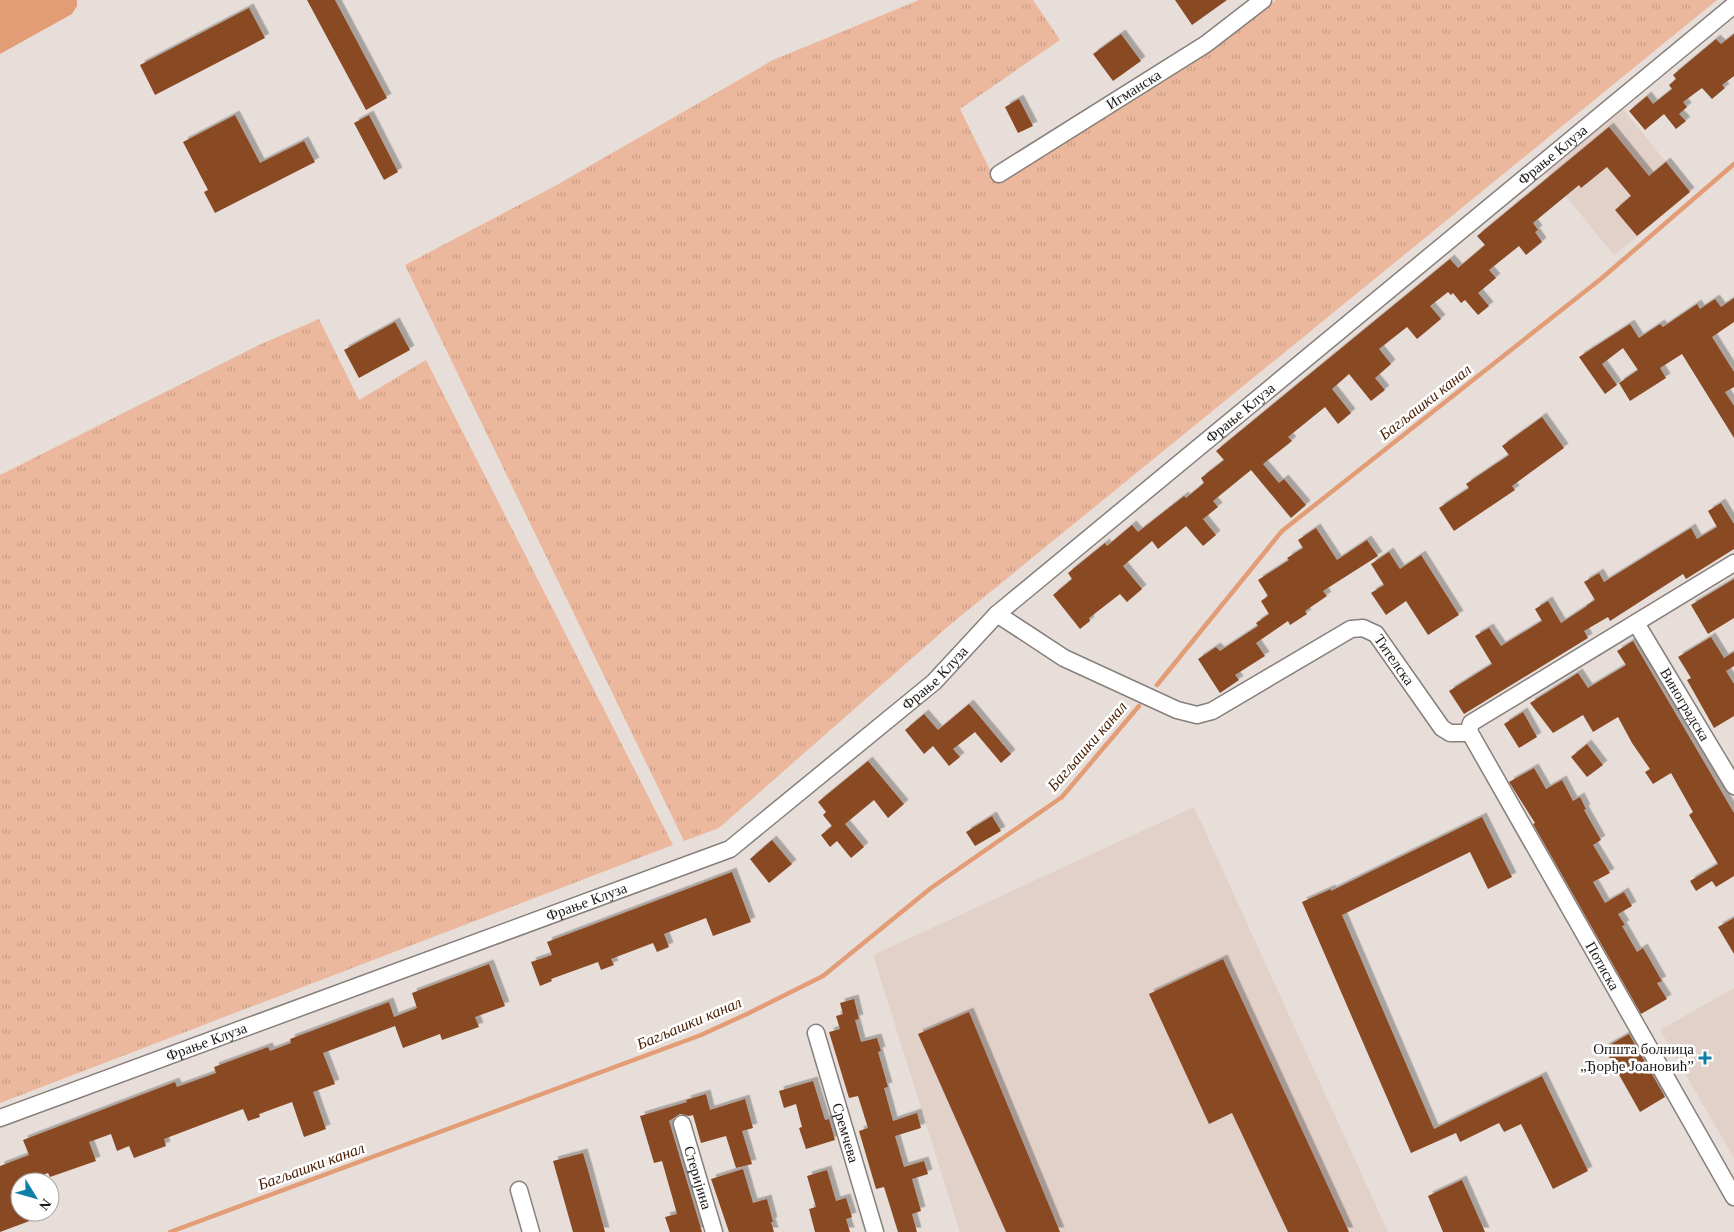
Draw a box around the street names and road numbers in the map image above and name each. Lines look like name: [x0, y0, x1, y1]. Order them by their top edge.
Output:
street label: Игманска: [1103, 66, 1164, 113]
street label: Фрање Клуза: [1515, 122, 1591, 188]
street label: Фрање Клуза: [1203, 379, 1278, 446]
street label: Тителска: [1371, 632, 1418, 688]
street label: Фрање Клуза: [899, 643, 971, 713]
street label: Виноградска: [1657, 665, 1713, 744]
street label: Фрање Клуза: [544, 880, 629, 924]
street label: Потиска: [1582, 939, 1623, 993]
street label: Фрање Клуза: [164, 1020, 249, 1064]
street label: Сремчева: [829, 1101, 862, 1165]
street label: Стеријина: [681, 1144, 715, 1212]

